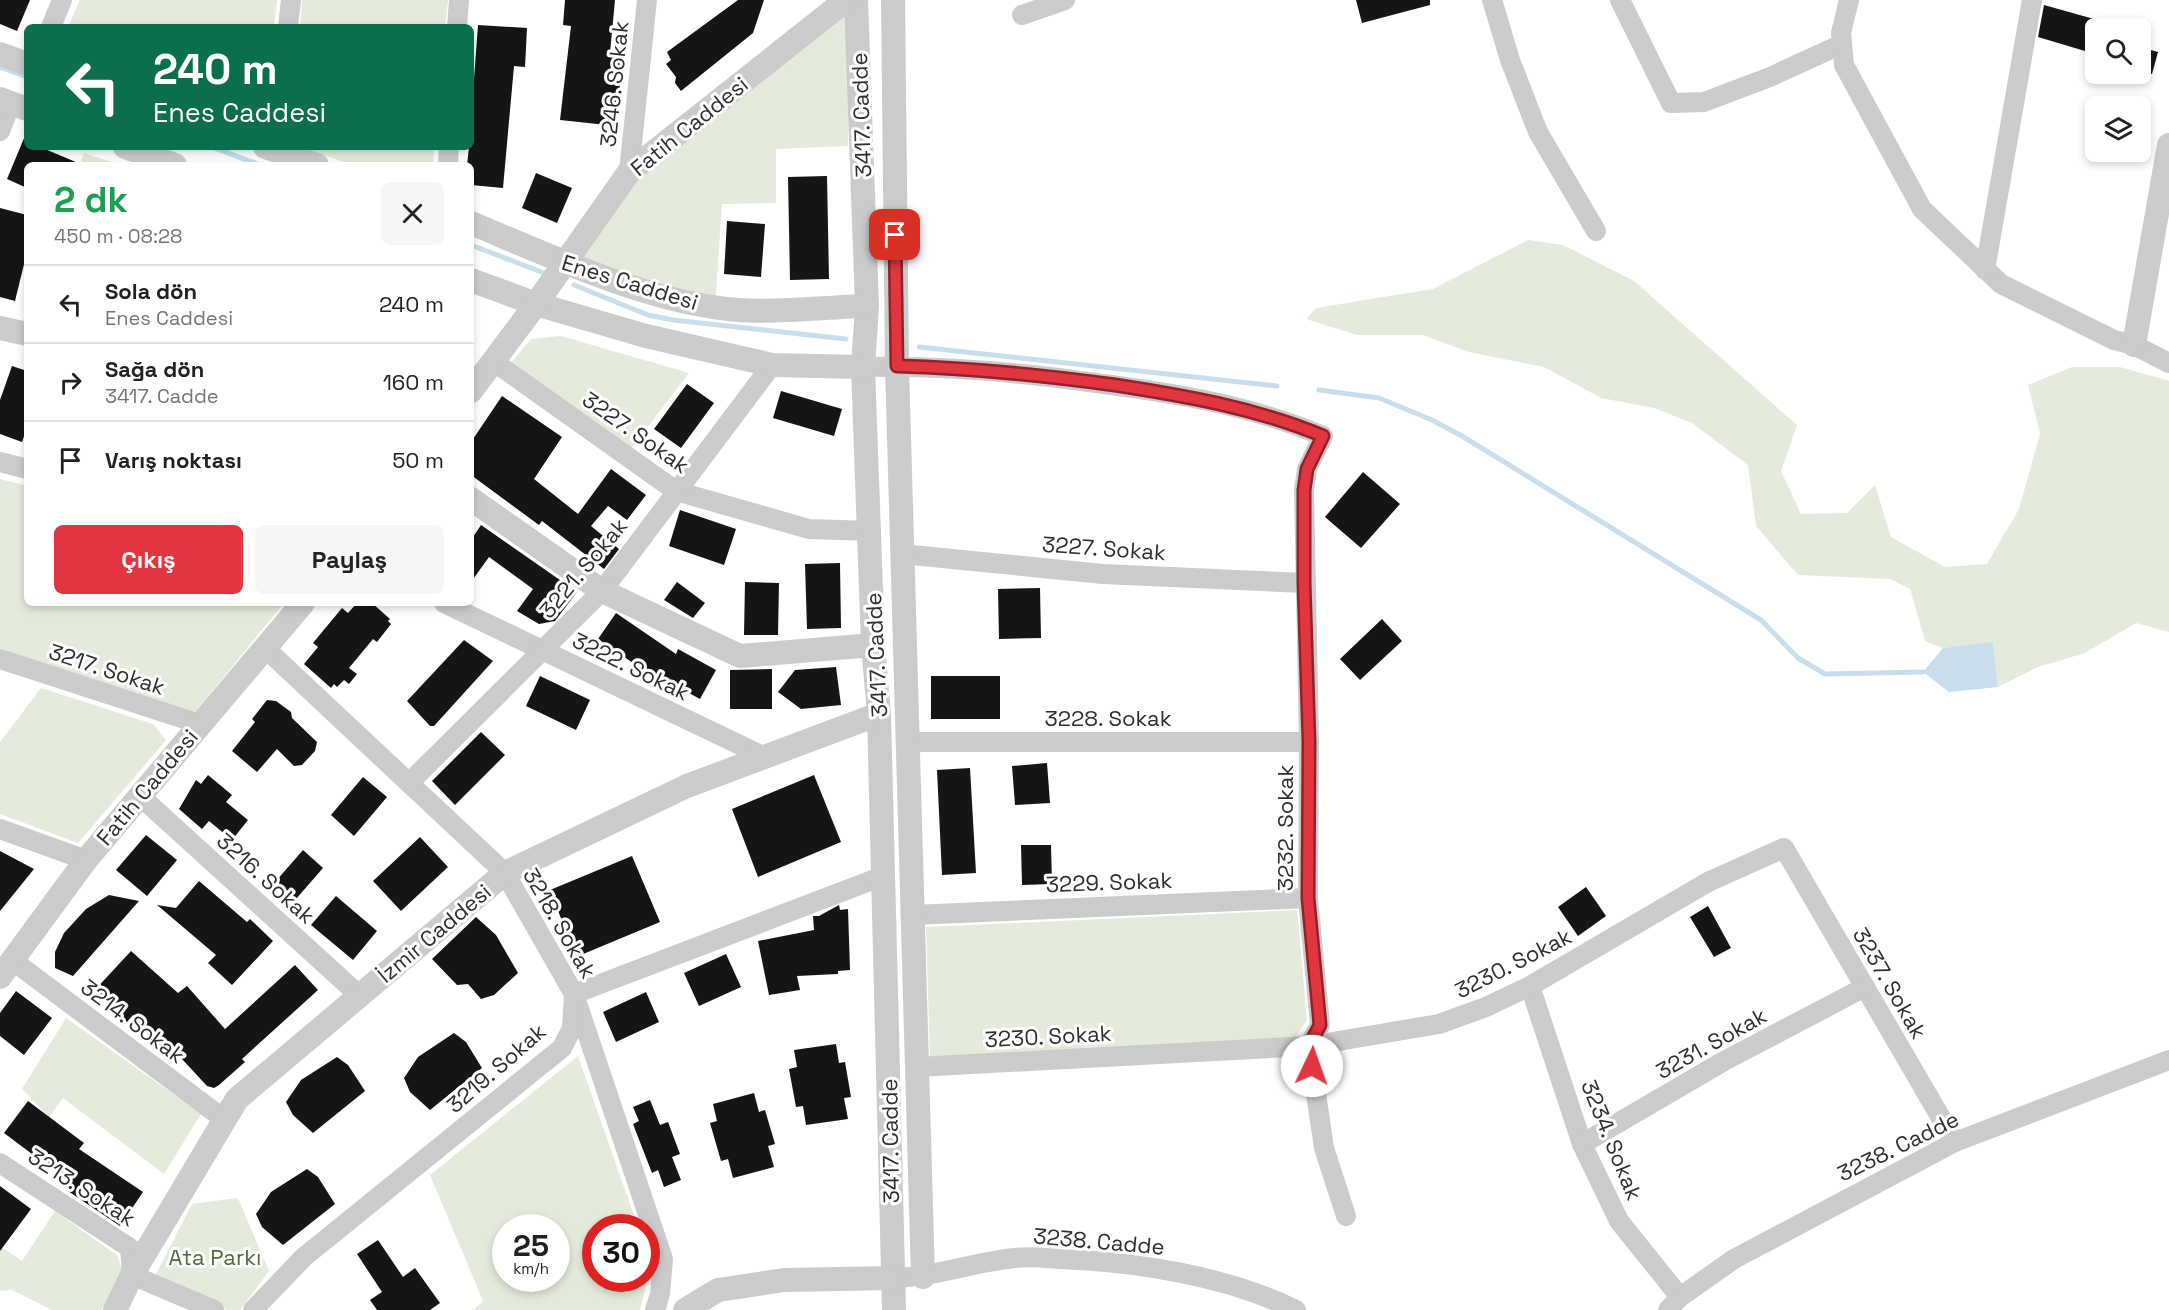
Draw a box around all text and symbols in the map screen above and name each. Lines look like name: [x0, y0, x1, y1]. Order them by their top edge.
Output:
map controls: [2085, 18, 2151, 162]
button: search: [2085, 18, 2151, 84]
street label: 3246. Sokak: [593, 19, 635, 148]
text: 240 m: [153, 43, 278, 96]
icon: left: [54, 48, 132, 126]
street label: 3417. Cadde: [845, 52, 877, 178]
street label: Fatih Caddesi: [625, 70, 753, 182]
text: Enes Caddesi: [153, 95, 326, 130]
button: layers: [2085, 96, 2151, 162]
text: 2 dk: [54, 177, 128, 223]
button: close: [381, 182, 444, 245]
pin: [869, 209, 920, 260]
icon: arrive: [878, 218, 911, 251]
text: 450 m · 08:28: [54, 223, 183, 249]
street label: Enes Caddesi: [559, 248, 701, 316]
text: Sola dön: [105, 277, 197, 305]
icon: left: [54, 288, 87, 321]
text: 240 m: [379, 290, 444, 318]
text: Enes Caddesi: [105, 305, 233, 331]
text: Sağa dön: [105, 355, 204, 383]
icon: right: [54, 366, 87, 399]
text: 160 m: [383, 368, 444, 396]
text: 3417. Cadde: [105, 383, 219, 409]
street label: 3227. Sokak: [577, 385, 695, 479]
icon: arrive: [54, 444, 87, 477]
text: Varış noktası: [105, 446, 242, 474]
text: 50 m: [392, 446, 444, 474]
street label: 3221. Sokak: [533, 512, 633, 624]
button: Çıkış: [54, 525, 243, 594]
button: Paylaş: [255, 525, 444, 594]
street label: 3227. Sokak: [1041, 530, 1167, 566]
street label: 3417. Cadde: [859, 592, 893, 718]
street label: 3222. Sokak: [568, 626, 694, 706]
street label: 3217. Sokak: [45, 637, 169, 701]
street label: 3228. Sokak: [1044, 704, 1172, 732]
street label: Fatih Caddesi: [90, 723, 204, 851]
street label: 3232. Sokak: [1271, 765, 1299, 891]
street label: 3216. Sokak: [211, 826, 321, 930]
street label: 3218. Sokak: [517, 863, 603, 983]
street label: 3229. Sokak: [1045, 866, 1173, 898]
street label: İzmir Caddesi: [371, 877, 497, 989]
street label: 3230. Sokak: [1450, 922, 1576, 1004]
street label: 3237. Sokak: [1847, 922, 1933, 1044]
street label: 3214. Sokak: [75, 973, 191, 1069]
street label: 3231. Sokak: [1651, 1001, 1771, 1085]
street label: 3219. Sokak: [441, 1017, 552, 1119]
street label: 3230. Sokak: [984, 1019, 1112, 1053]
position arrow: [1280, 1034, 1344, 1098]
street label: 3234. Sokak: [1575, 1076, 1649, 1204]
street label: 3417. Cadde: [875, 1078, 905, 1204]
street label: 3238. Cadde: [1833, 1105, 1963, 1187]
street label: 3213. Sokak: [23, 1142, 141, 1232]
speed limit sign: 30: [582, 1214, 660, 1292]
street label: 3238. Cadde: [1032, 1221, 1166, 1261]
text: 25: [513, 1226, 549, 1265]
park label: Ata Parkı: [169, 1243, 261, 1271]
text: km/h: [513, 1259, 549, 1278]

